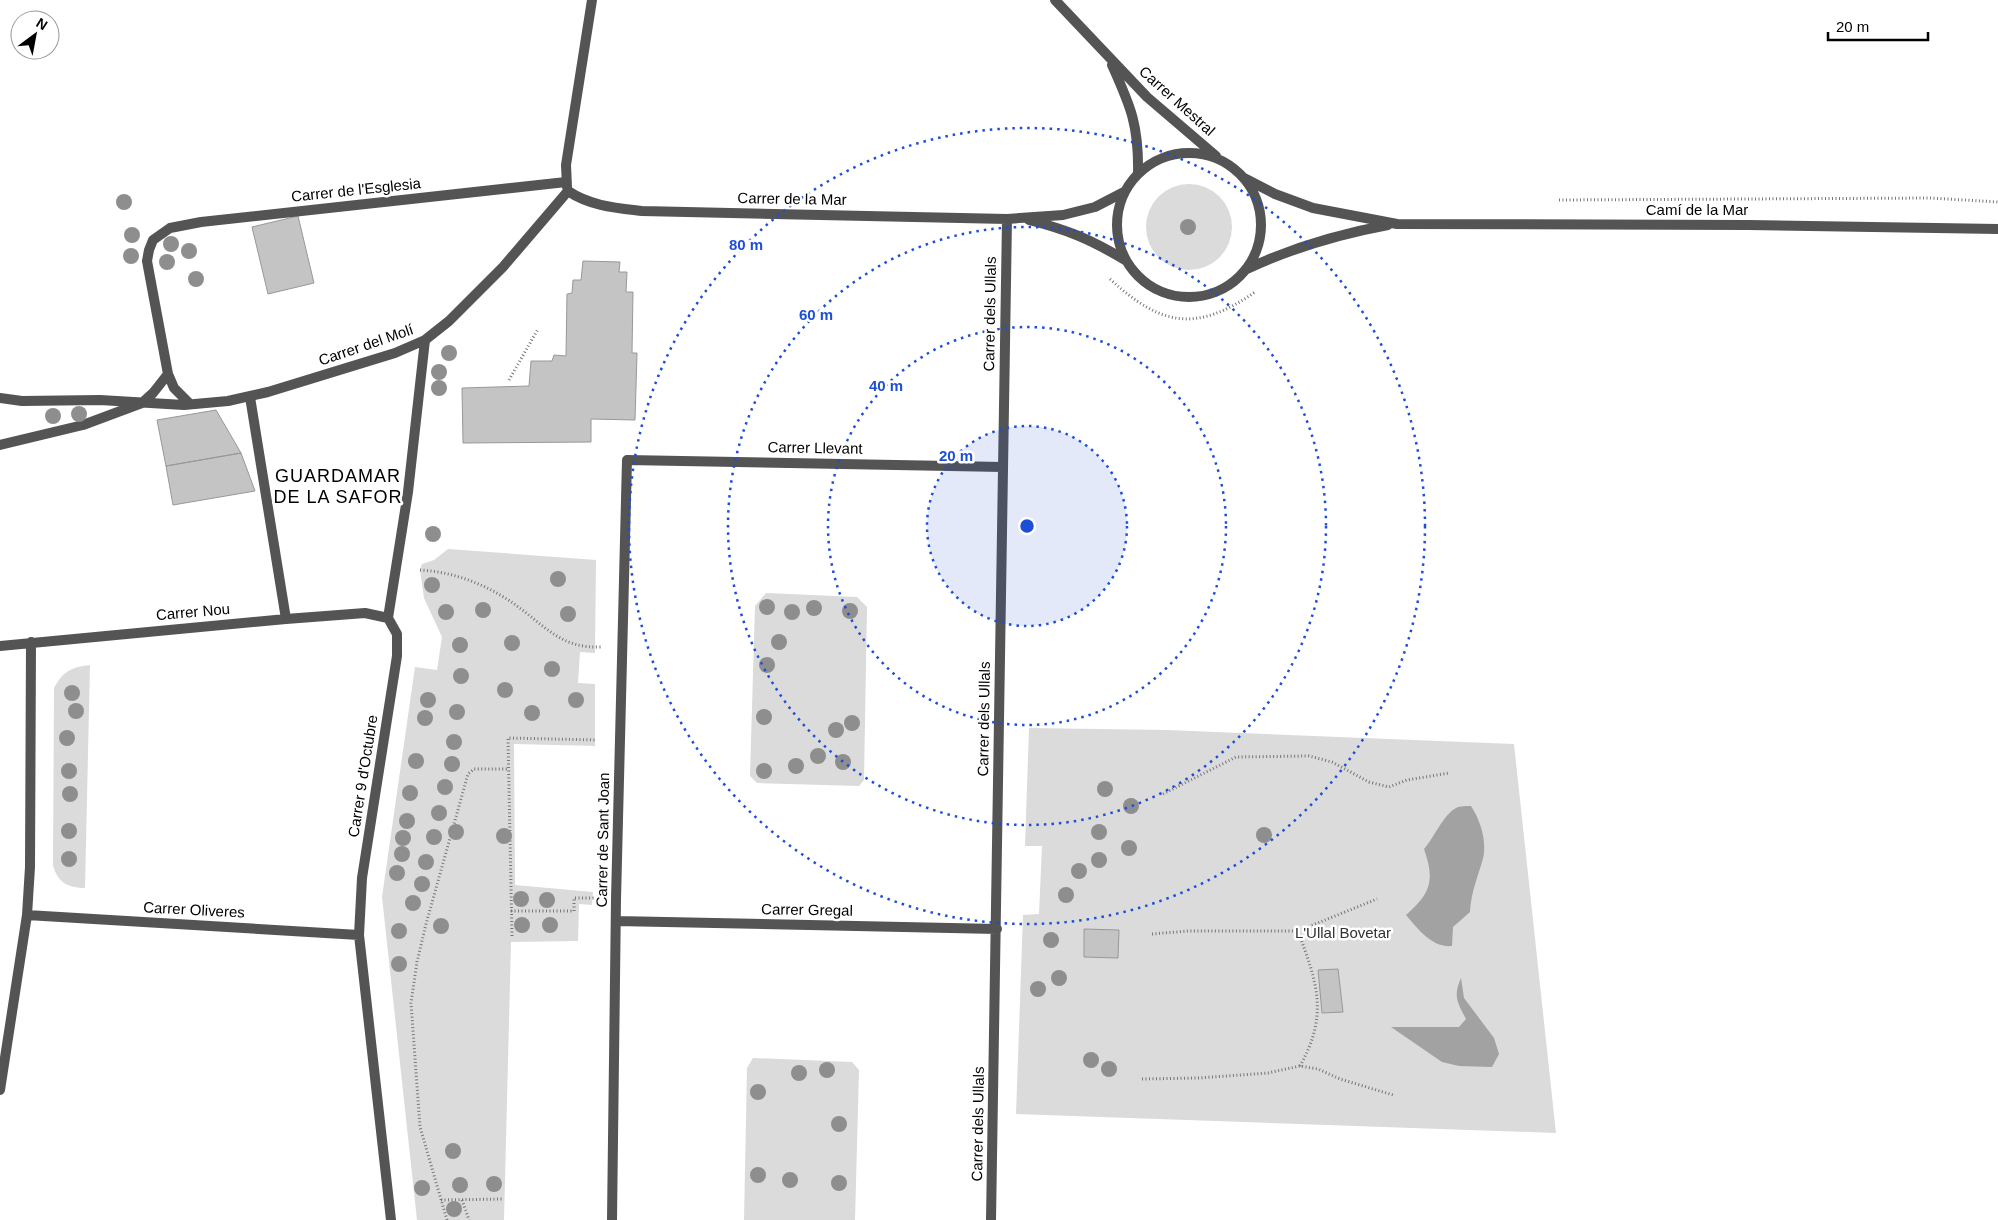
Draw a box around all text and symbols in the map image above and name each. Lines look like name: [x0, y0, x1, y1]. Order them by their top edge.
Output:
north arrow: [10, 10, 60, 60]
scale bar: [1828, 10, 1928, 42]
text: N: [33, 15, 50, 33]
text: 20 m: [1836, 18, 1869, 35]
street label: Carrer Mestral: [1136, 62, 1219, 139]
street label: Carrer de l'Esglesia: [290, 174, 422, 205]
street label: Carrer de la Mar: [737, 189, 847, 208]
street label: Camí de la Mar: [1646, 201, 1748, 218]
text: 80 m: [729, 236, 763, 253]
street label: Carrer dels Ullals: [980, 256, 999, 372]
text: 60 m: [799, 306, 833, 323]
street label: Carrer del Molí: [316, 320, 416, 369]
text: 40 m: [869, 377, 903, 394]
street label: Carrer Llevant: [767, 438, 863, 457]
text: 20 m: [939, 447, 973, 464]
district label: GUARDAMAR DE LA SAFOR: [273, 466, 403, 507]
centre of rings: [1018, 517, 1036, 535]
street label: Carrer Nou: [155, 600, 231, 623]
street label: Carrer dels Ullals: [974, 661, 993, 777]
street label: Carrer 9 d'Octubre: [344, 713, 381, 838]
street label: Carrer de Sant Joan: [593, 772, 612, 908]
street label: Carrer Oliveres: [143, 898, 245, 921]
street label: Carrer Gregal: [761, 900, 853, 919]
park label: L'Ullal Bovetar: [1295, 924, 1391, 941]
street label: Carrer dels Ullals: [968, 1066, 987, 1182]

